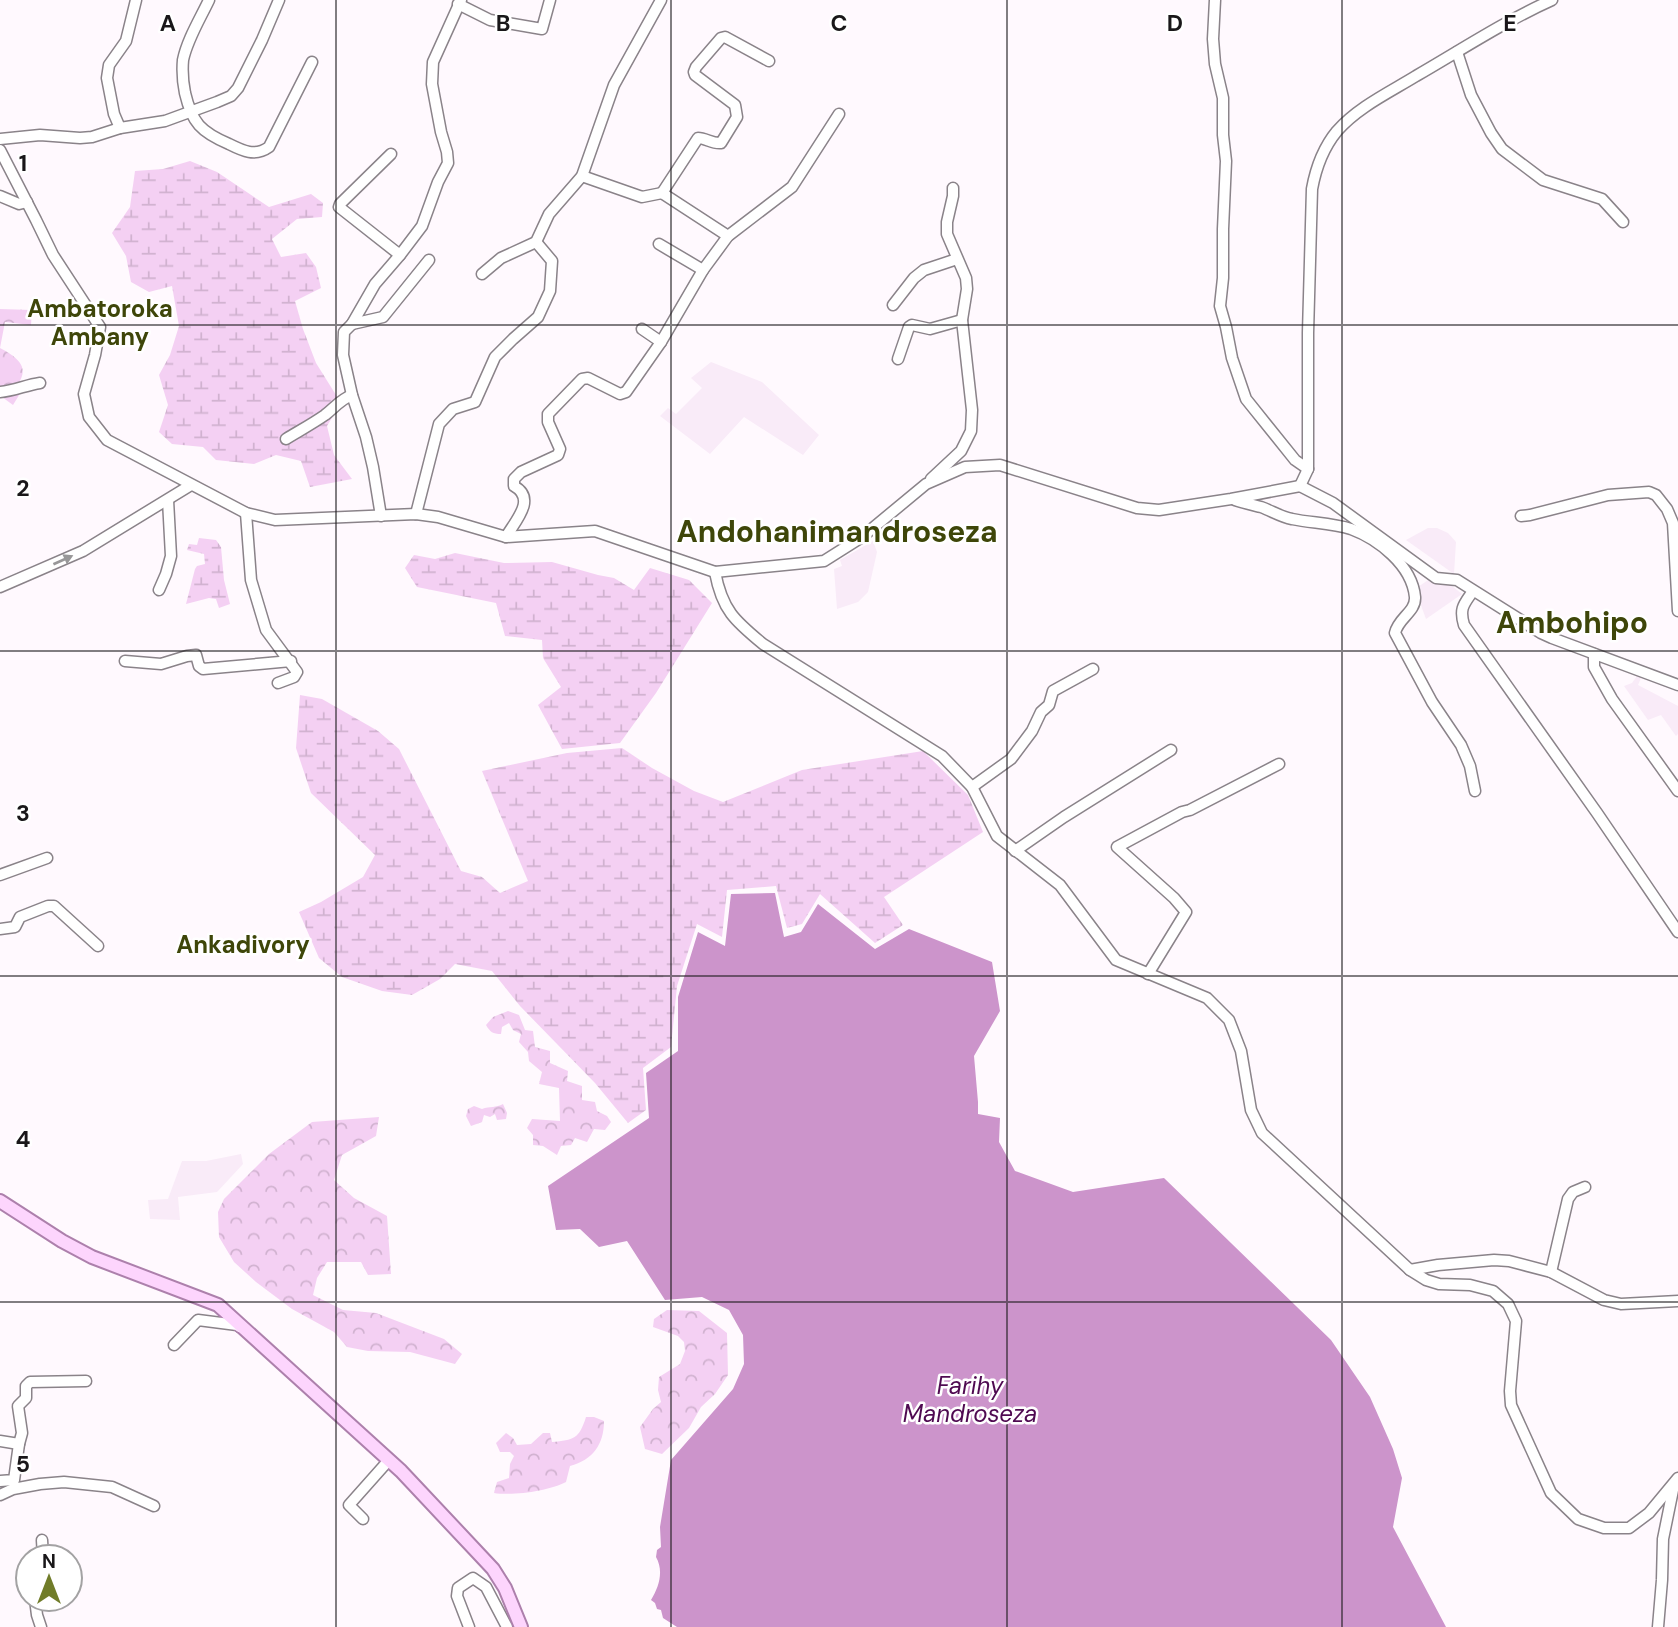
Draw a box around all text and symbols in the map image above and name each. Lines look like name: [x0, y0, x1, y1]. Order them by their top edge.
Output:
text: A: [160, 8, 176, 38]
text: B: [496, 8, 510, 38]
text: C: [831, 8, 847, 38]
text: D: [1167, 8, 1183, 38]
text: E: [1503, 8, 1517, 38]
text: 1: [19, 148, 27, 178]
district label: Ambatoroka Ambany: [27, 293, 173, 352]
text: 2: [16, 473, 30, 503]
district label: Andohanimandroseza: [676, 512, 998, 551]
one-way arrow: [53, 554, 73, 566]
district label: Ambohipo: [1496, 603, 1648, 642]
text: 3: [16, 798, 30, 828]
district label: Ankadivory: [176, 929, 310, 960]
text: 4: [16, 1124, 31, 1154]
water label: Farihy Mandroseza: [903, 1370, 1037, 1429]
text: 5: [16, 1449, 30, 1479]
north arrow: [14, 1543, 84, 1613]
text: N: [42, 1549, 56, 1574]

